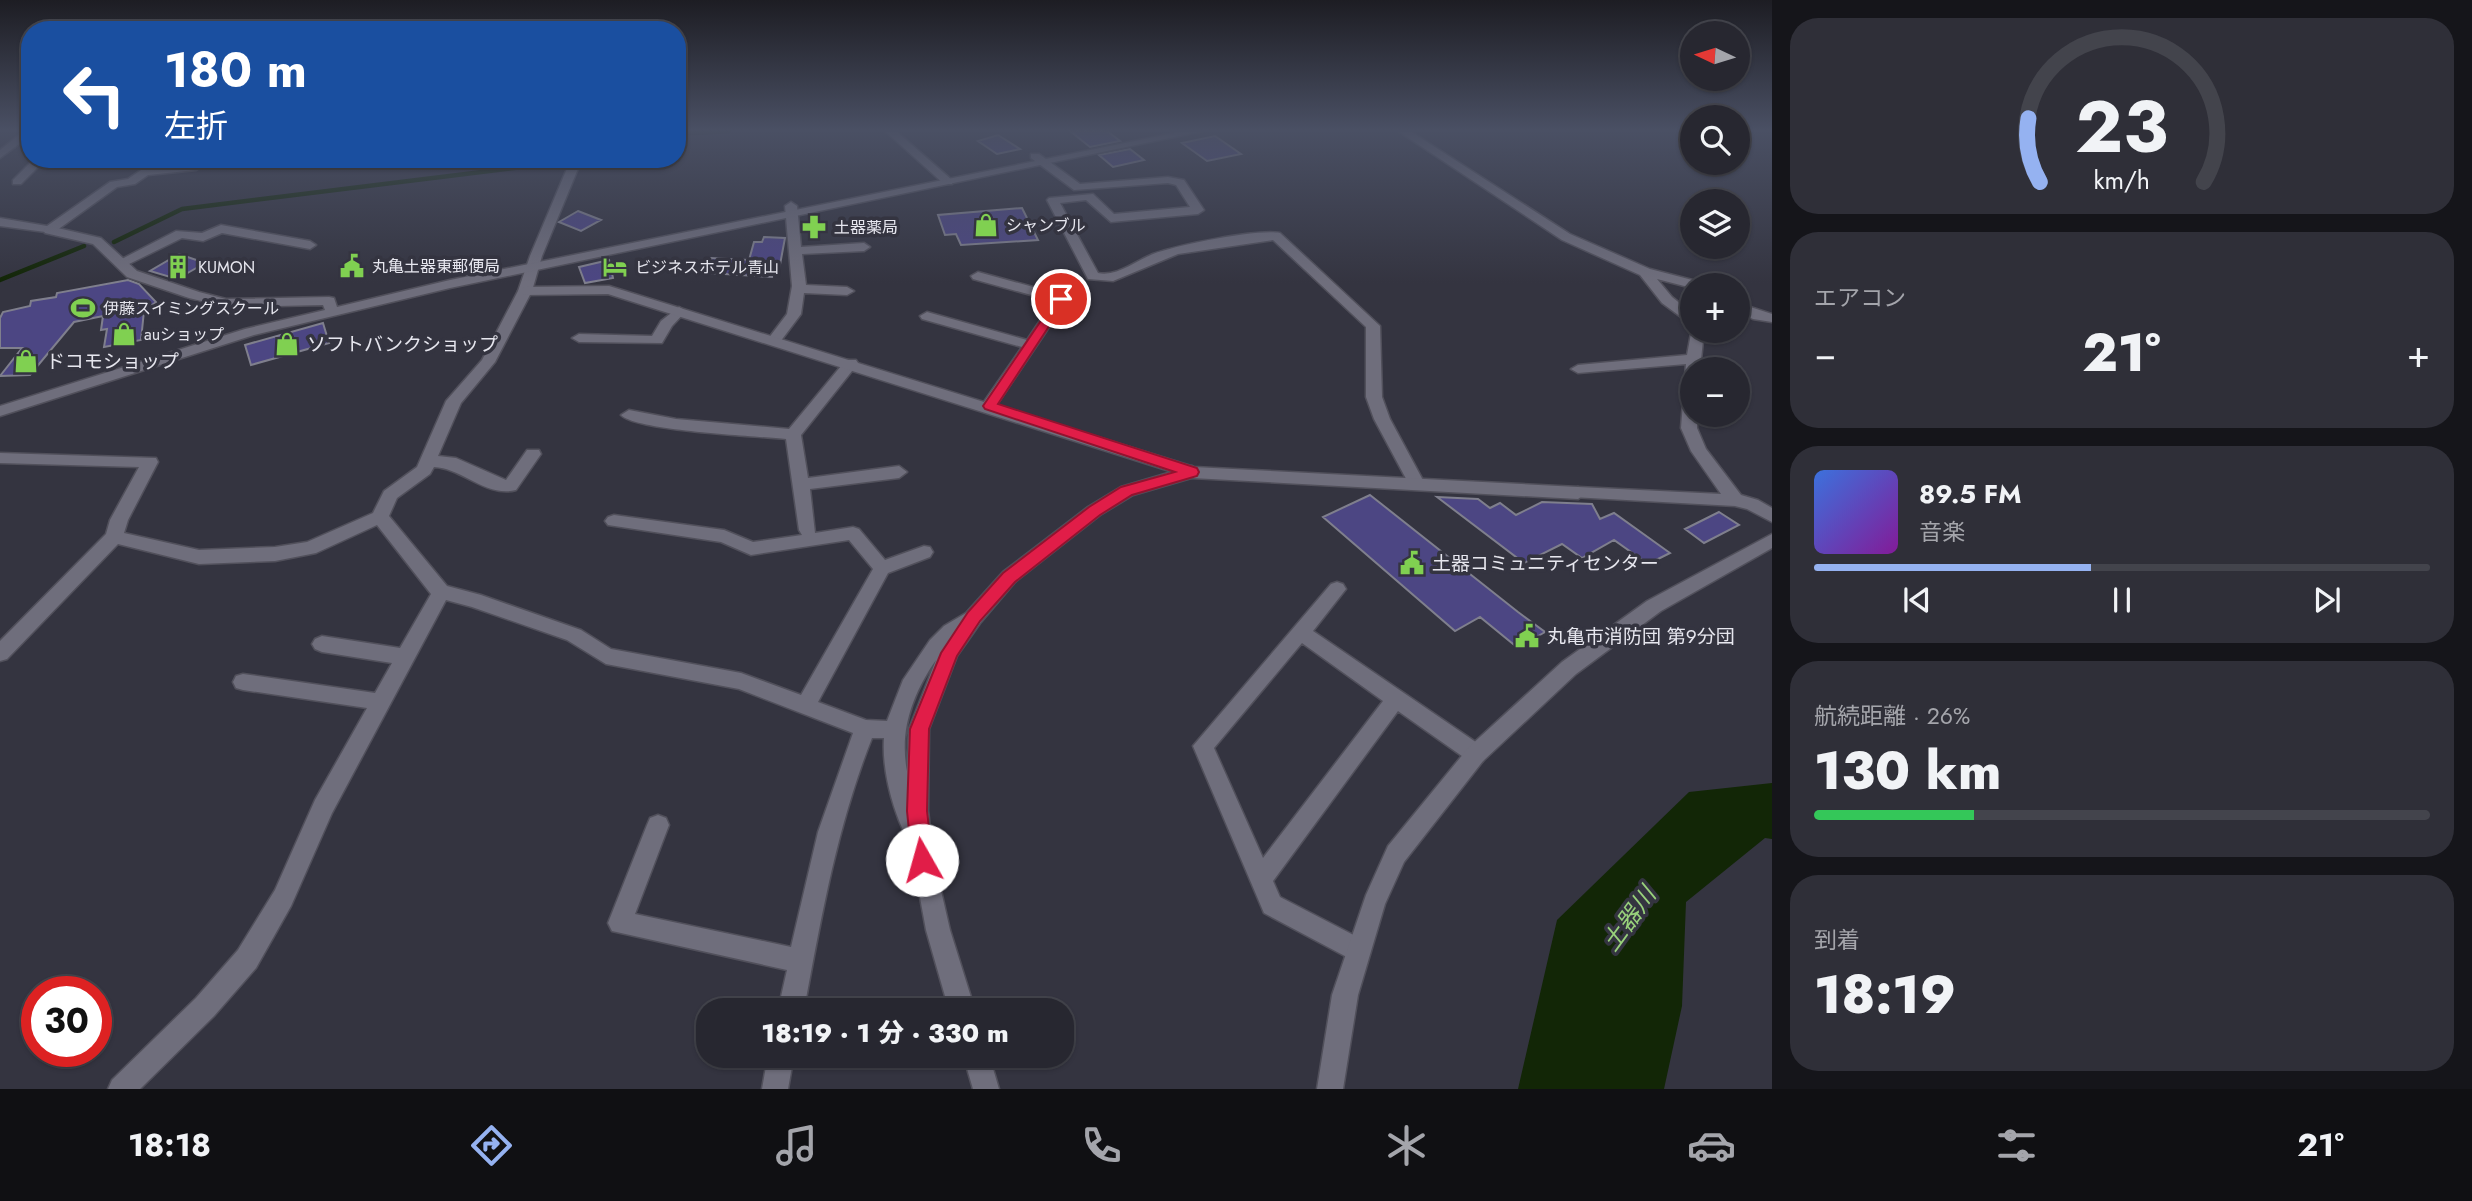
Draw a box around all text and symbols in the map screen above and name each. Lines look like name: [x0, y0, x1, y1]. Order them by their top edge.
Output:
north arrow: [1680, 21, 1750, 91]
map controls: [1680, 21, 1750, 427]
text: 180 m: [164, 35, 307, 105]
icon: left: [49, 49, 140, 140]
text: 23: [2076, 74, 2168, 179]
text: 左折: [164, 103, 228, 149]
button: search: [1680, 105, 1750, 175]
text: km/h: [2094, 162, 2150, 198]
button: layers: [1680, 189, 1750, 259]
shop icon: シャンブル: [972, 211, 1000, 239]
pharmacy icon: 土器薬局: [800, 213, 828, 241]
place label: シャンブル: [1006, 214, 1086, 237]
place label: 土器薬局: [834, 216, 898, 239]
public building icon: 丸亀土器東郵便局: [338, 252, 366, 280]
building icon: KUMON: [164, 253, 192, 281]
hotel icon: ビジネスホテル青山: [601, 253, 629, 281]
place label: 丸亀土器東郵便局: [372, 255, 500, 278]
place label: KUMON: [198, 256, 255, 279]
place label: ビジネスホテル青山: [635, 256, 779, 279]
pin: [1031, 269, 1091, 329]
button: +: [1680, 273, 1750, 343]
icon: arrive: [1042, 280, 1080, 318]
text: エアコン: [1814, 281, 1906, 315]
sports icon: 伊藤スイミングスクール: [69, 294, 97, 322]
place label: 伊藤スイミングスクール: [103, 297, 279, 320]
text: 21°: [2082, 315, 2161, 391]
shop icon: auショップ: [110, 320, 138, 348]
place label: auショップ: [144, 323, 224, 346]
text: −: [1814, 326, 1836, 381]
text: +: [2407, 326, 2430, 381]
shop icon: ソフトバンクショップ: [273, 330, 301, 358]
place label: ソフトバンクショップ: [307, 331, 498, 358]
shop icon: ドコモショップ: [12, 347, 40, 375]
place label: ドコモショップ: [46, 348, 179, 375]
button: −: [1680, 357, 1750, 427]
text: 89.5 FM: [1919, 475, 2021, 513]
text: 音楽: [1919, 515, 1965, 549]
public building icon: 土器コミュニティセンター: [1398, 549, 1426, 577]
place label: 土器コミュニティセンター: [1432, 550, 1659, 577]
icon: previous: [1898, 581, 1936, 619]
icon: pause: [2103, 581, 2141, 619]
icon: next: [2308, 581, 2346, 619]
public building icon: 丸亀市消防団 第9分団: [1513, 622, 1541, 650]
place label: 丸亀市消防団 第9分団: [1547, 623, 1735, 650]
text: 航続距離 · 26%: [1814, 699, 1970, 733]
text: 130 km: [1814, 733, 2001, 809]
position arrow: [885, 823, 959, 897]
water label: 土器川: [1593, 877, 1666, 958]
text: 到着: [1814, 923, 1860, 957]
text: 18:19: [1814, 957, 1956, 1033]
speed limit sign: 30: [21, 976, 112, 1067]
text: 18:19 · 1 分 · 330 m: [761, 1014, 1009, 1052]
icon: directions: [467, 1121, 516, 1170]
icon: music: [772, 1121, 821, 1170]
icon: phone: [1077, 1121, 1126, 1170]
icon: climate: [1382, 1121, 1431, 1170]
icon: car: [1687, 1121, 1736, 1170]
icon: filters: [1992, 1121, 2041, 1170]
text: 18:18: [128, 1122, 211, 1168]
text: 21°: [2297, 1122, 2344, 1168]

